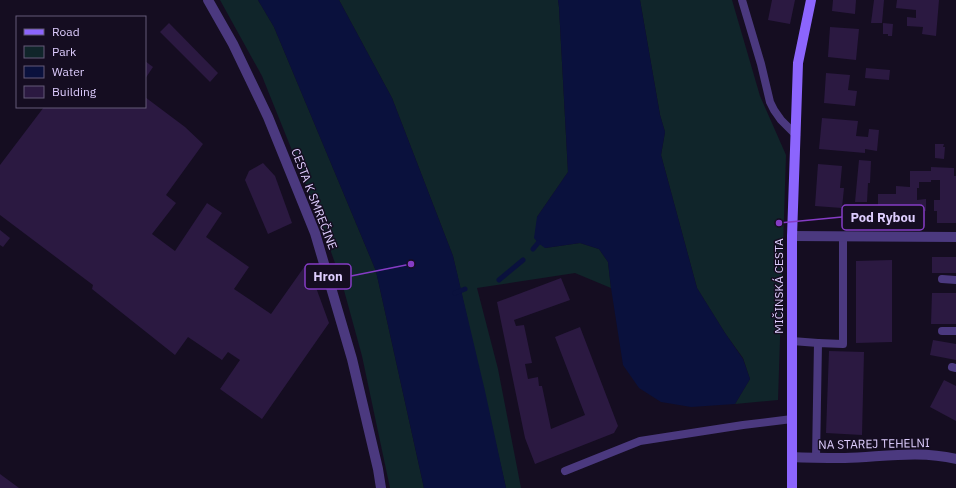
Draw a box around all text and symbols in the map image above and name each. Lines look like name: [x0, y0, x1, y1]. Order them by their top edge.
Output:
legend: [16, 16, 146, 108]
text: Road: [52, 24, 80, 39]
text: Park: [52, 44, 77, 59]
text: Water: [52, 64, 85, 79]
text: Building: [52, 84, 97, 99]
street label: CESTA K SMREČINE: [288, 146, 341, 252]
callout: Pod Rybou: [842, 205, 924, 230]
text: Pod Rybou: [850, 209, 916, 226]
street label: MIČINSKÁ CESTA: [771, 238, 786, 334]
callout: Hron: [305, 264, 351, 289]
text: Hron: [313, 268, 343, 285]
street label: NA STAREJ TEHELNI: [818, 435, 930, 452]

